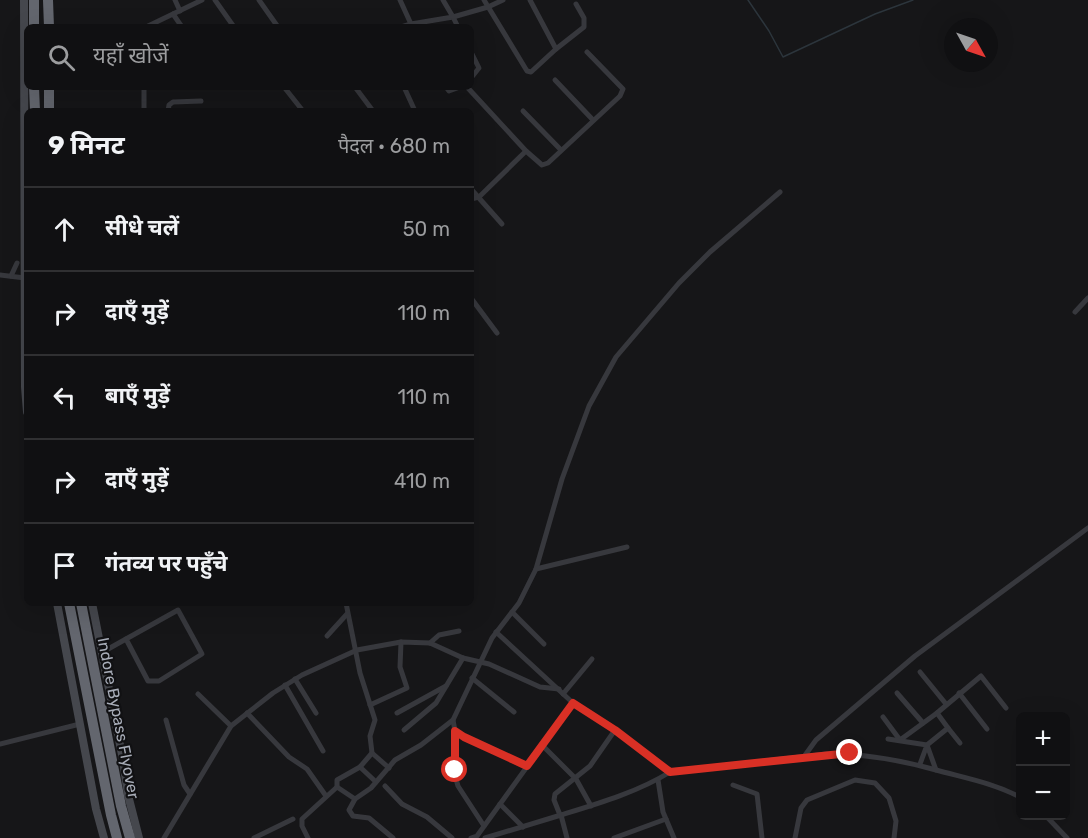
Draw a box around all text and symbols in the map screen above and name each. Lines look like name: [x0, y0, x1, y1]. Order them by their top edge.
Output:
north arrow: [944, 18, 998, 72]
search box: [24, 24, 474, 90]
icon: search: [45, 41, 78, 74]
text: यहाँ खोजें: [93, 42, 169, 69]
text: 9 मिनट: [48, 130, 125, 161]
text: पैदल · 680 m: [338, 134, 450, 158]
icon: ahead: [48, 213, 81, 246]
text: सीधे चलें: [105, 214, 179, 241]
text: 50 m: [403, 217, 450, 241]
icon: right: [48, 297, 81, 330]
text: दाएँ मुड़ें: [105, 298, 169, 325]
text: 110 m: [398, 301, 450, 325]
icon: left: [48, 381, 81, 414]
text: बाएँ मुड़ें: [105, 382, 170, 409]
text: 110 m: [398, 385, 450, 409]
icon: right: [48, 465, 81, 498]
text: दाएँ मुड़ें: [105, 466, 169, 493]
text: 410 m: [394, 469, 450, 493]
icon: arrive: [48, 549, 81, 582]
text: गंतव्य पर पहुँचे: [105, 550, 227, 577]
street label: Indore Bypass Flyover: [94, 636, 143, 800]
map controls: [1016, 712, 1070, 820]
button: +: [1016, 712, 1070, 766]
route end: [836, 739, 862, 765]
route start: [441, 756, 467, 782]
button: −: [1016, 766, 1070, 820]

